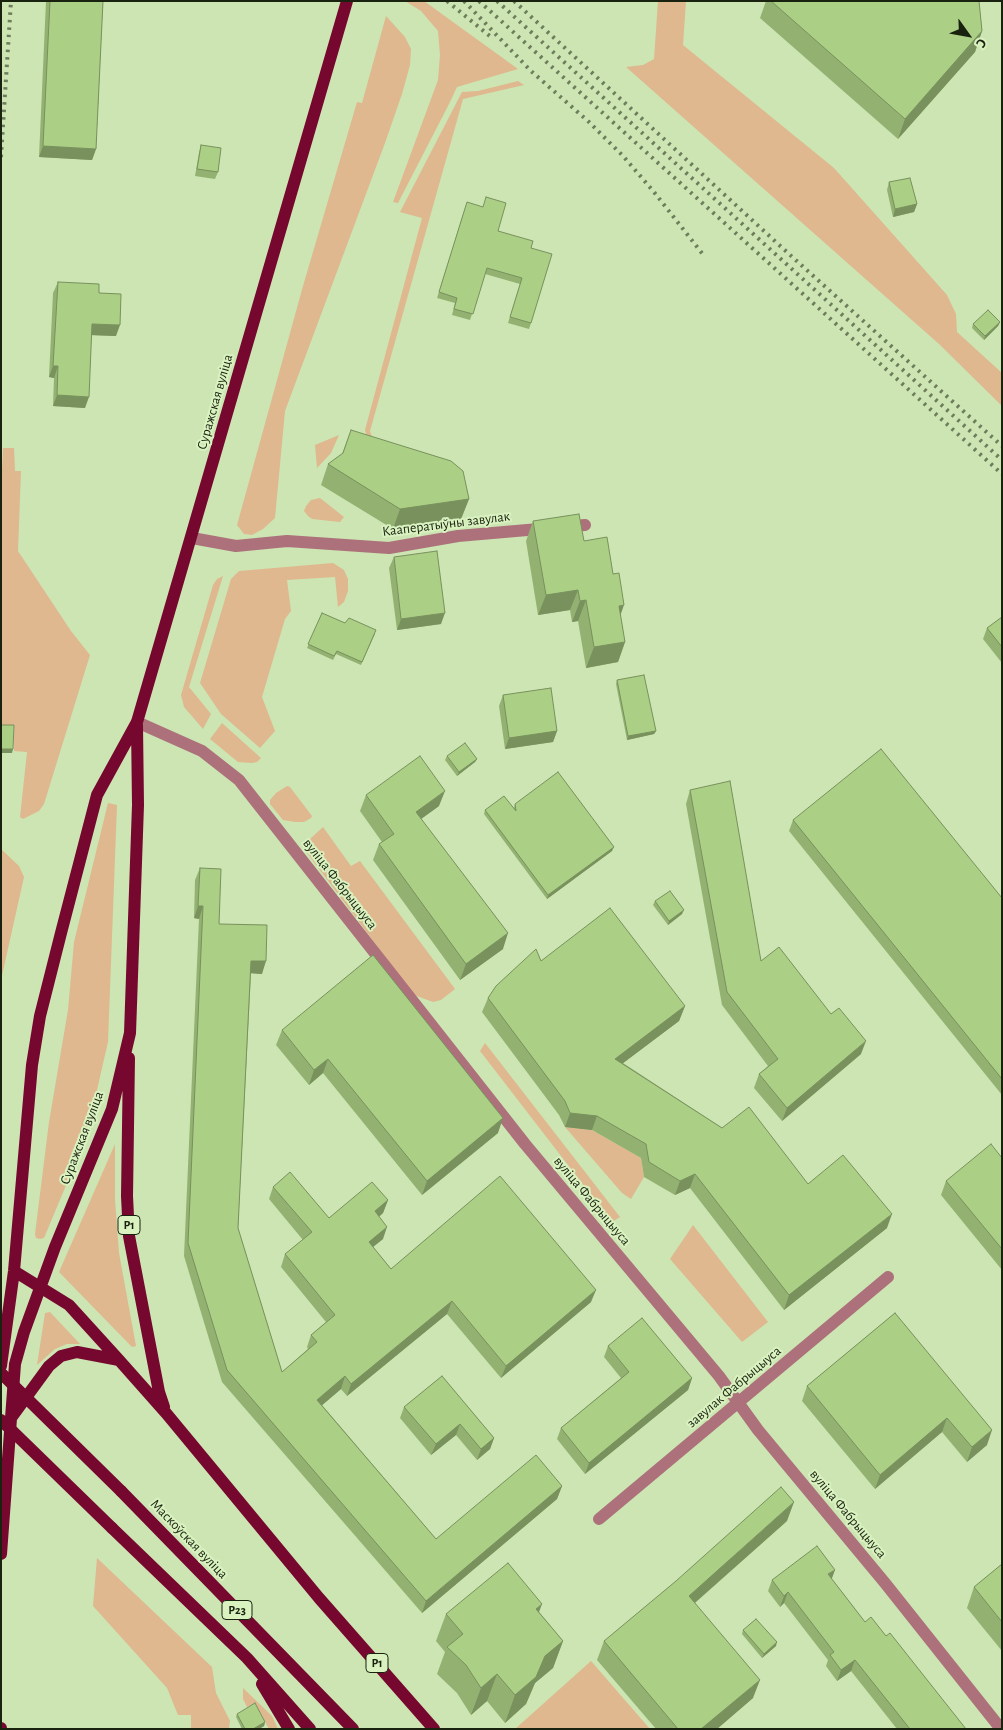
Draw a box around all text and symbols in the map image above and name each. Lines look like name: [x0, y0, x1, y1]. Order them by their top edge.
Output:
north arrow: [943, 10, 993, 60]
text: С: [973, 36, 989, 50]
street label: Суражская вуліца: [193, 352, 237, 452]
street label: Кааператыўны завулак: [381, 508, 511, 540]
street label: вуліца Фабрыцыуса: [299, 835, 381, 933]
street label: Суражская вуліца: [56, 1089, 108, 1187]
street label: вуліца Фабрыцыуса: [550, 1153, 634, 1249]
road number: Р1: [118, 1216, 140, 1234]
street label: завулак Фабрыцыуса: [683, 1343, 785, 1431]
street label: вуліца Фабрыцыуса: [806, 1466, 890, 1562]
street label: Маскоўская вуліца: [147, 1496, 231, 1582]
road number: Р23: [222, 1600, 252, 1620]
road number: Р1: [366, 1654, 388, 1672]

